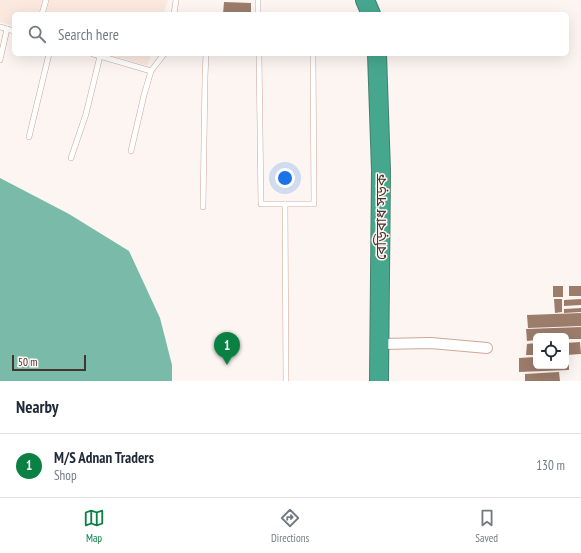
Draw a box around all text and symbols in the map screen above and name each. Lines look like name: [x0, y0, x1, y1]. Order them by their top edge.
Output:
search box: [12, 12, 569, 56]
icon: search: [26, 23, 48, 45]
text: Search here: [58, 25, 119, 44]
your location: [275, 168, 295, 188]
street label: বেড়িবাধ সড়ক: [371, 173, 390, 260]
pin: 1: [214, 332, 240, 365]
map controls: [533, 333, 569, 369]
button: locate: [533, 333, 569, 369]
scale bar: [12, 353, 86, 372]
text: 50 m: [18, 355, 37, 369]
text: Nearby: [16, 396, 59, 418]
text: M/S Adnan Traders: [54, 448, 154, 467]
text: 1: [26, 457, 32, 474]
text: 130 m: [536, 457, 565, 474]
text: Shop: [54, 467, 77, 484]
tab: Map: [83, 507, 105, 545]
tab: Directions: [271, 507, 309, 545]
tab: Saved: [475, 507, 498, 545]

